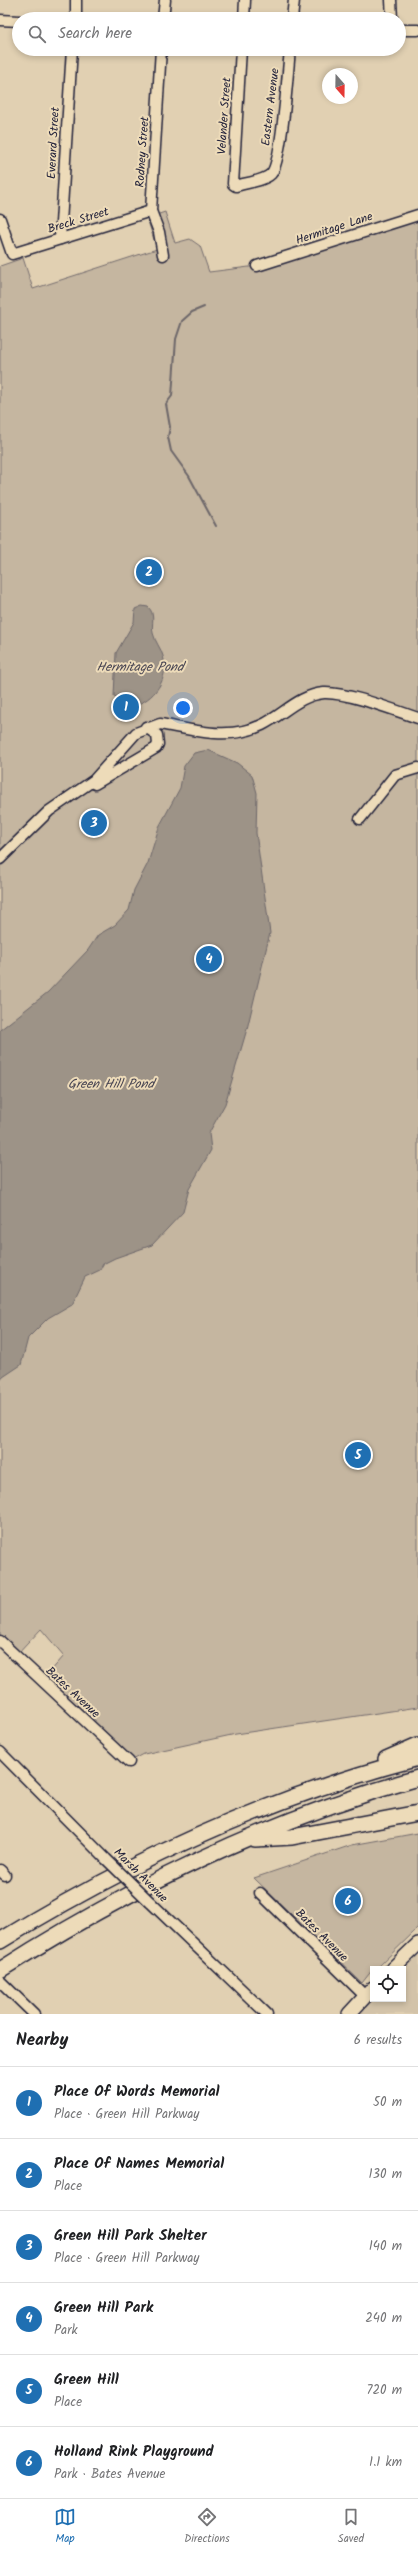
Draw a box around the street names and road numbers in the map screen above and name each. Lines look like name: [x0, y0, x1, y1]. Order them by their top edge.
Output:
street label: Eastern Avenue: [256, 66, 285, 147]
street label: Velander Street: [212, 76, 237, 155]
street label: Everard Street: [42, 106, 65, 180]
street label: Rodney Street: [131, 116, 154, 188]
street label: Breck Street: [45, 202, 111, 239]
street label: Hermitage Lane: [293, 207, 376, 250]
street label: Bates Avenue: [41, 1662, 105, 1723]
street label: Marsh Avenue: [109, 1844, 173, 1908]
street label: Bates Avenue: [291, 1904, 353, 1967]

